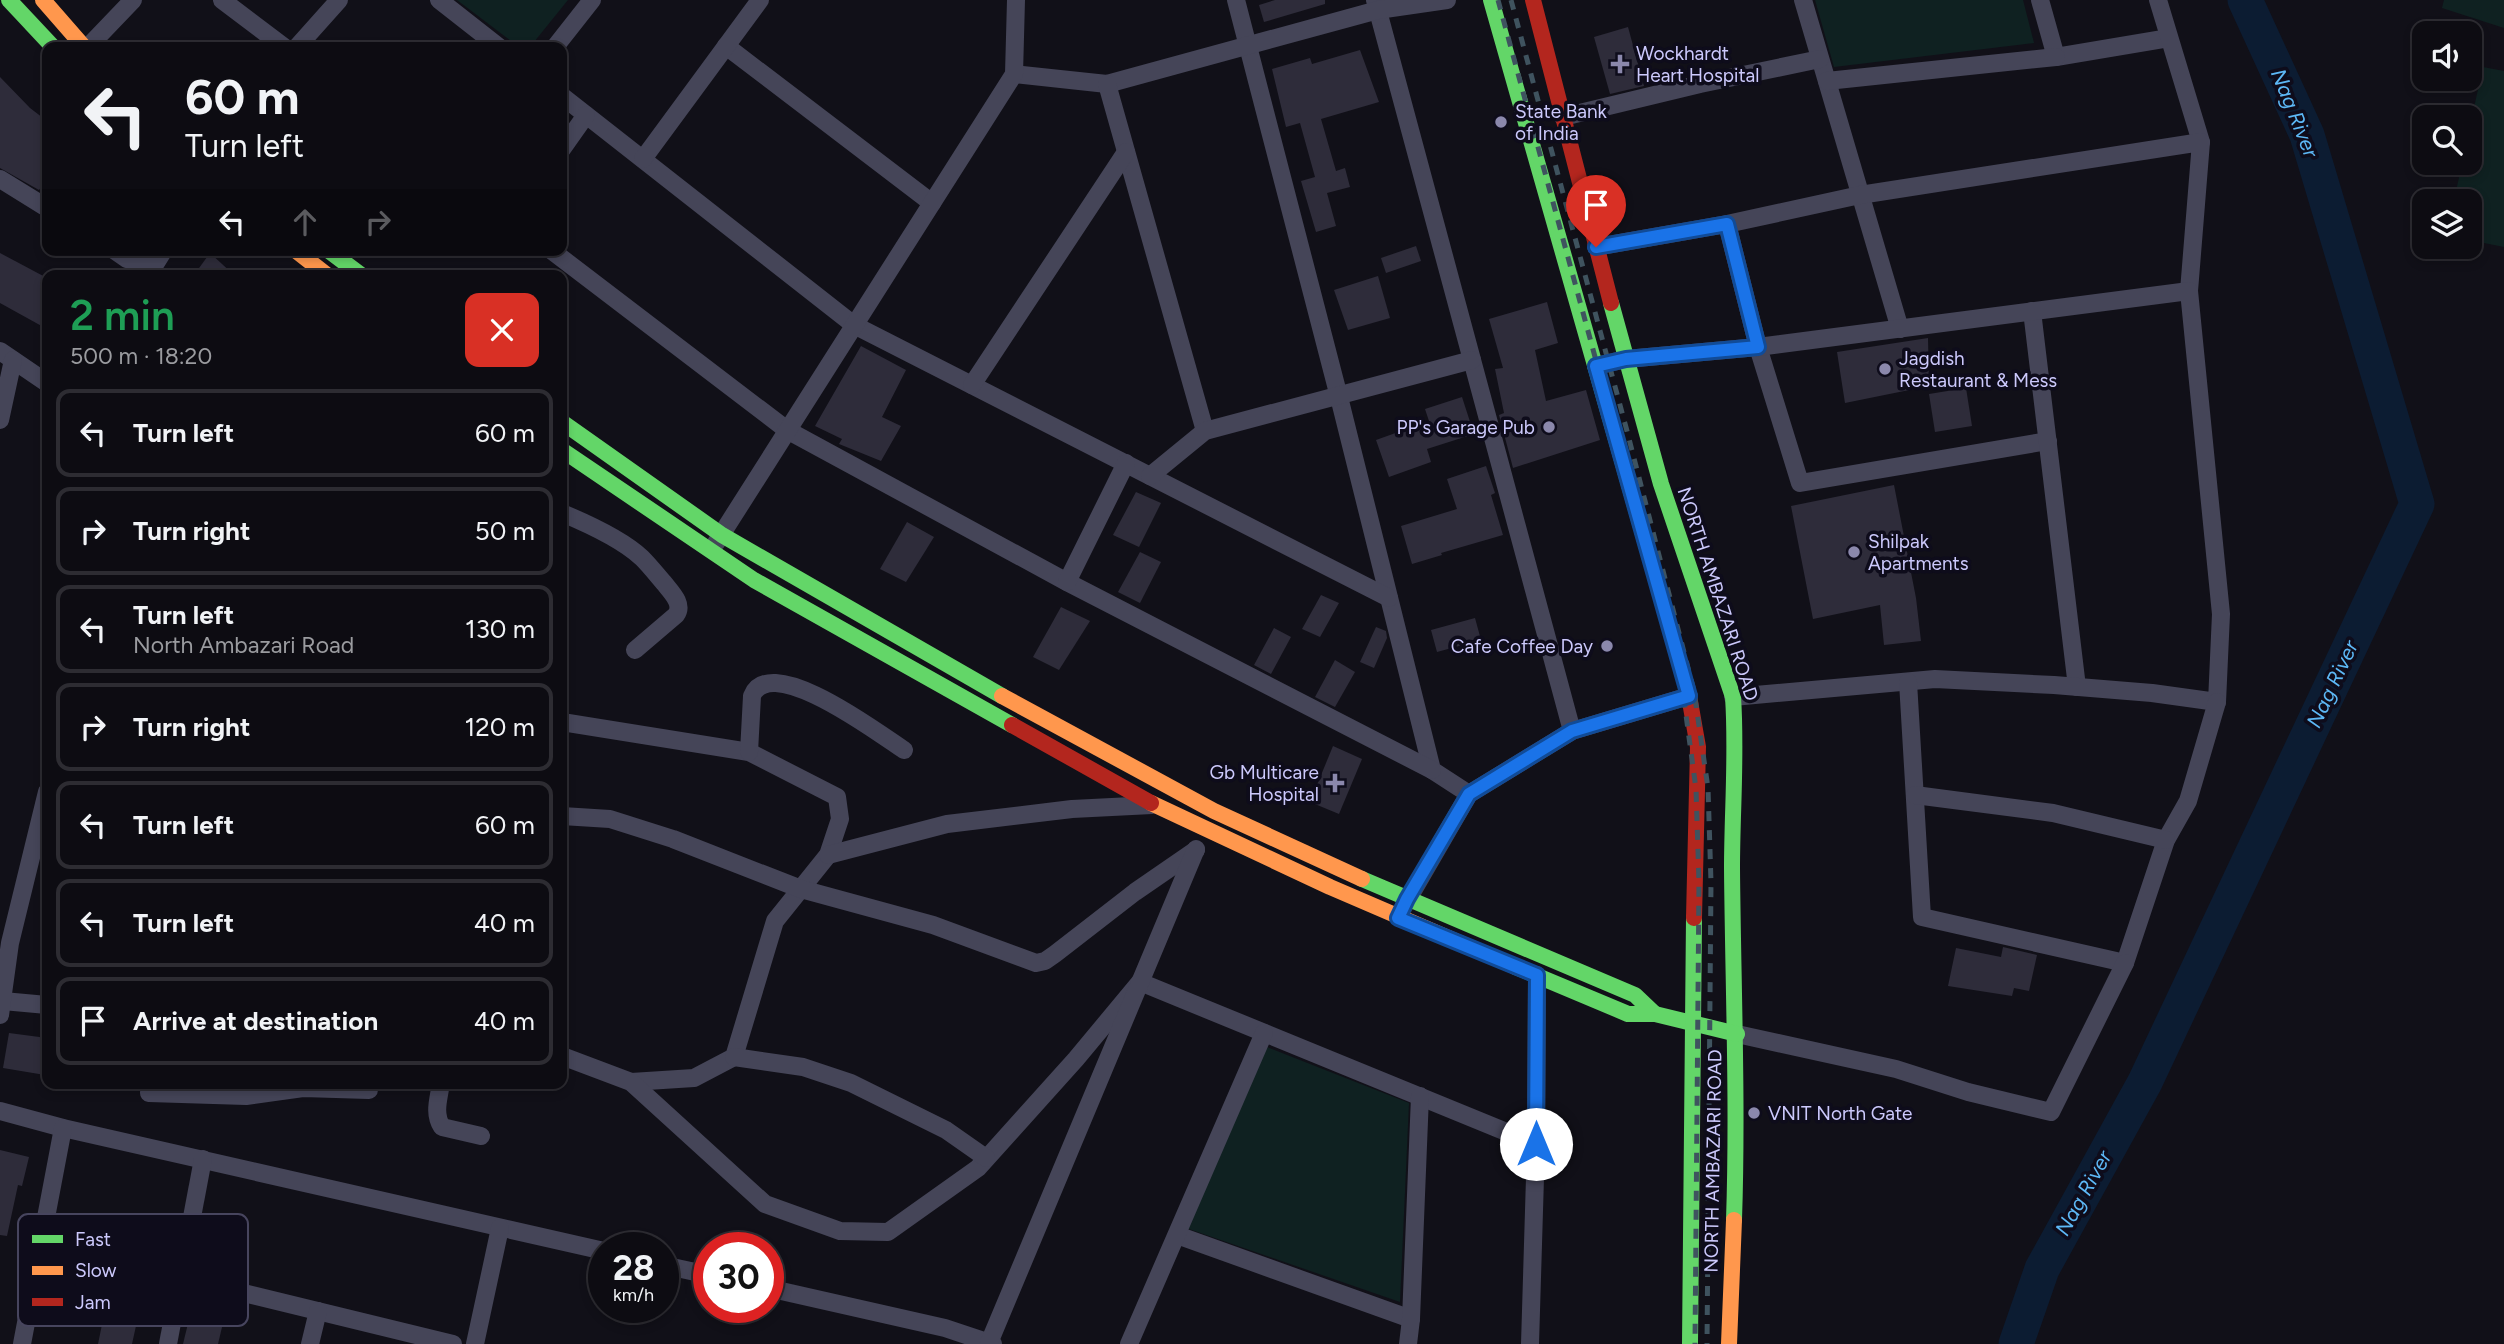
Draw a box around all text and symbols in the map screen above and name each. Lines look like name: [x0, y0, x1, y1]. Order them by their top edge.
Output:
map controls: [2412, 21, 2482, 259]
button: sound: [2412, 21, 2482, 91]
place label: Wockhardt Heart Hospital: [1636, 42, 1759, 87]
marker: Wockhardt Heart Hospital: [1610, 54, 1630, 74]
water label: Nag River: [2266, 65, 2324, 162]
text: 60 m: [185, 67, 300, 126]
icon: left: [70, 70, 161, 161]
place label: State Bank of India: [1515, 100, 1608, 145]
button: search: [2412, 105, 2482, 175]
marker: State Bank of India: [1493, 114, 1509, 130]
text: Turn left: [185, 127, 304, 165]
pin: [1566, 175, 1626, 247]
icon: arrive: [1577, 186, 1615, 224]
button: layers: [2412, 189, 2482, 259]
icon: left: [213, 203, 251, 241]
icon: ahead: [286, 203, 324, 241]
icon: right: [359, 203, 397, 241]
text: 2 min: [70, 290, 175, 341]
button: close: [465, 293, 539, 367]
text: 500 m · 18:20: [70, 342, 212, 370]
place label: Jagdish Restaurant & Mess: [1899, 347, 2057, 392]
marker: Jagdish Restaurant & Mess: [1877, 361, 1893, 377]
icon: left: [74, 414, 112, 452]
place label: PP's Garage Pub: [1397, 416, 1535, 439]
text: Turn left: [133, 417, 234, 449]
text: 60 m: [475, 417, 535, 449]
marker: PP's Garage Pub: [1541, 419, 1557, 435]
street label: NORTH AMBAZARI ROAD: [1673, 484, 1763, 704]
icon: right: [74, 512, 112, 550]
text: Turn right: [133, 515, 250, 547]
text: 50 m: [475, 515, 535, 547]
place label: Shilpak Apartments: [1868, 530, 1969, 575]
marker: Shilpak Apartments: [1846, 544, 1862, 560]
text: Turn left: [133, 599, 234, 631]
icon: left: [74, 610, 112, 648]
text: 130 m: [465, 613, 535, 645]
text: North Ambazari Road: [133, 631, 354, 659]
place label: Cafe Coffee Day: [1451, 635, 1593, 658]
water label: Nag River: [2301, 636, 2363, 732]
marker: Cafe Coffee Day: [1599, 638, 1615, 654]
icon: right: [74, 708, 112, 746]
text: Turn right: [133, 711, 250, 743]
text: 120 m: [465, 711, 535, 743]
place label: Gb Multicare Hospital: [1210, 761, 1319, 806]
marker: Gb Multicare Hospital: [1325, 773, 1345, 793]
icon: left: [74, 806, 112, 844]
text: Turn left: [133, 809, 234, 841]
text: 60 m: [475, 809, 535, 841]
icon: left: [74, 904, 112, 942]
text: Turn left: [133, 907, 234, 939]
text: 40 m: [474, 907, 535, 939]
icon: arrive: [74, 1002, 112, 1040]
text: Arrive at destination: [133, 1005, 378, 1037]
text: 40 m: [474, 1005, 535, 1037]
street label: NORTH AMBAZARI ROAD: [1700, 1049, 1726, 1273]
place label: VNIT North Gate: [1768, 1102, 1912, 1125]
marker: VNIT North Gate: [1746, 1105, 1762, 1121]
position arrow: [1499, 1107, 1573, 1181]
water label: Nag River: [2049, 1145, 2117, 1240]
legend: [18, 1214, 248, 1326]
text: Fast: [75, 1228, 111, 1251]
speed limit sign: 30: [693, 1232, 784, 1323]
text: 28: [613, 1247, 654, 1289]
text: Slow: [75, 1259, 117, 1282]
text: km/h: [613, 1284, 654, 1306]
text: Jam: [75, 1291, 111, 1314]

